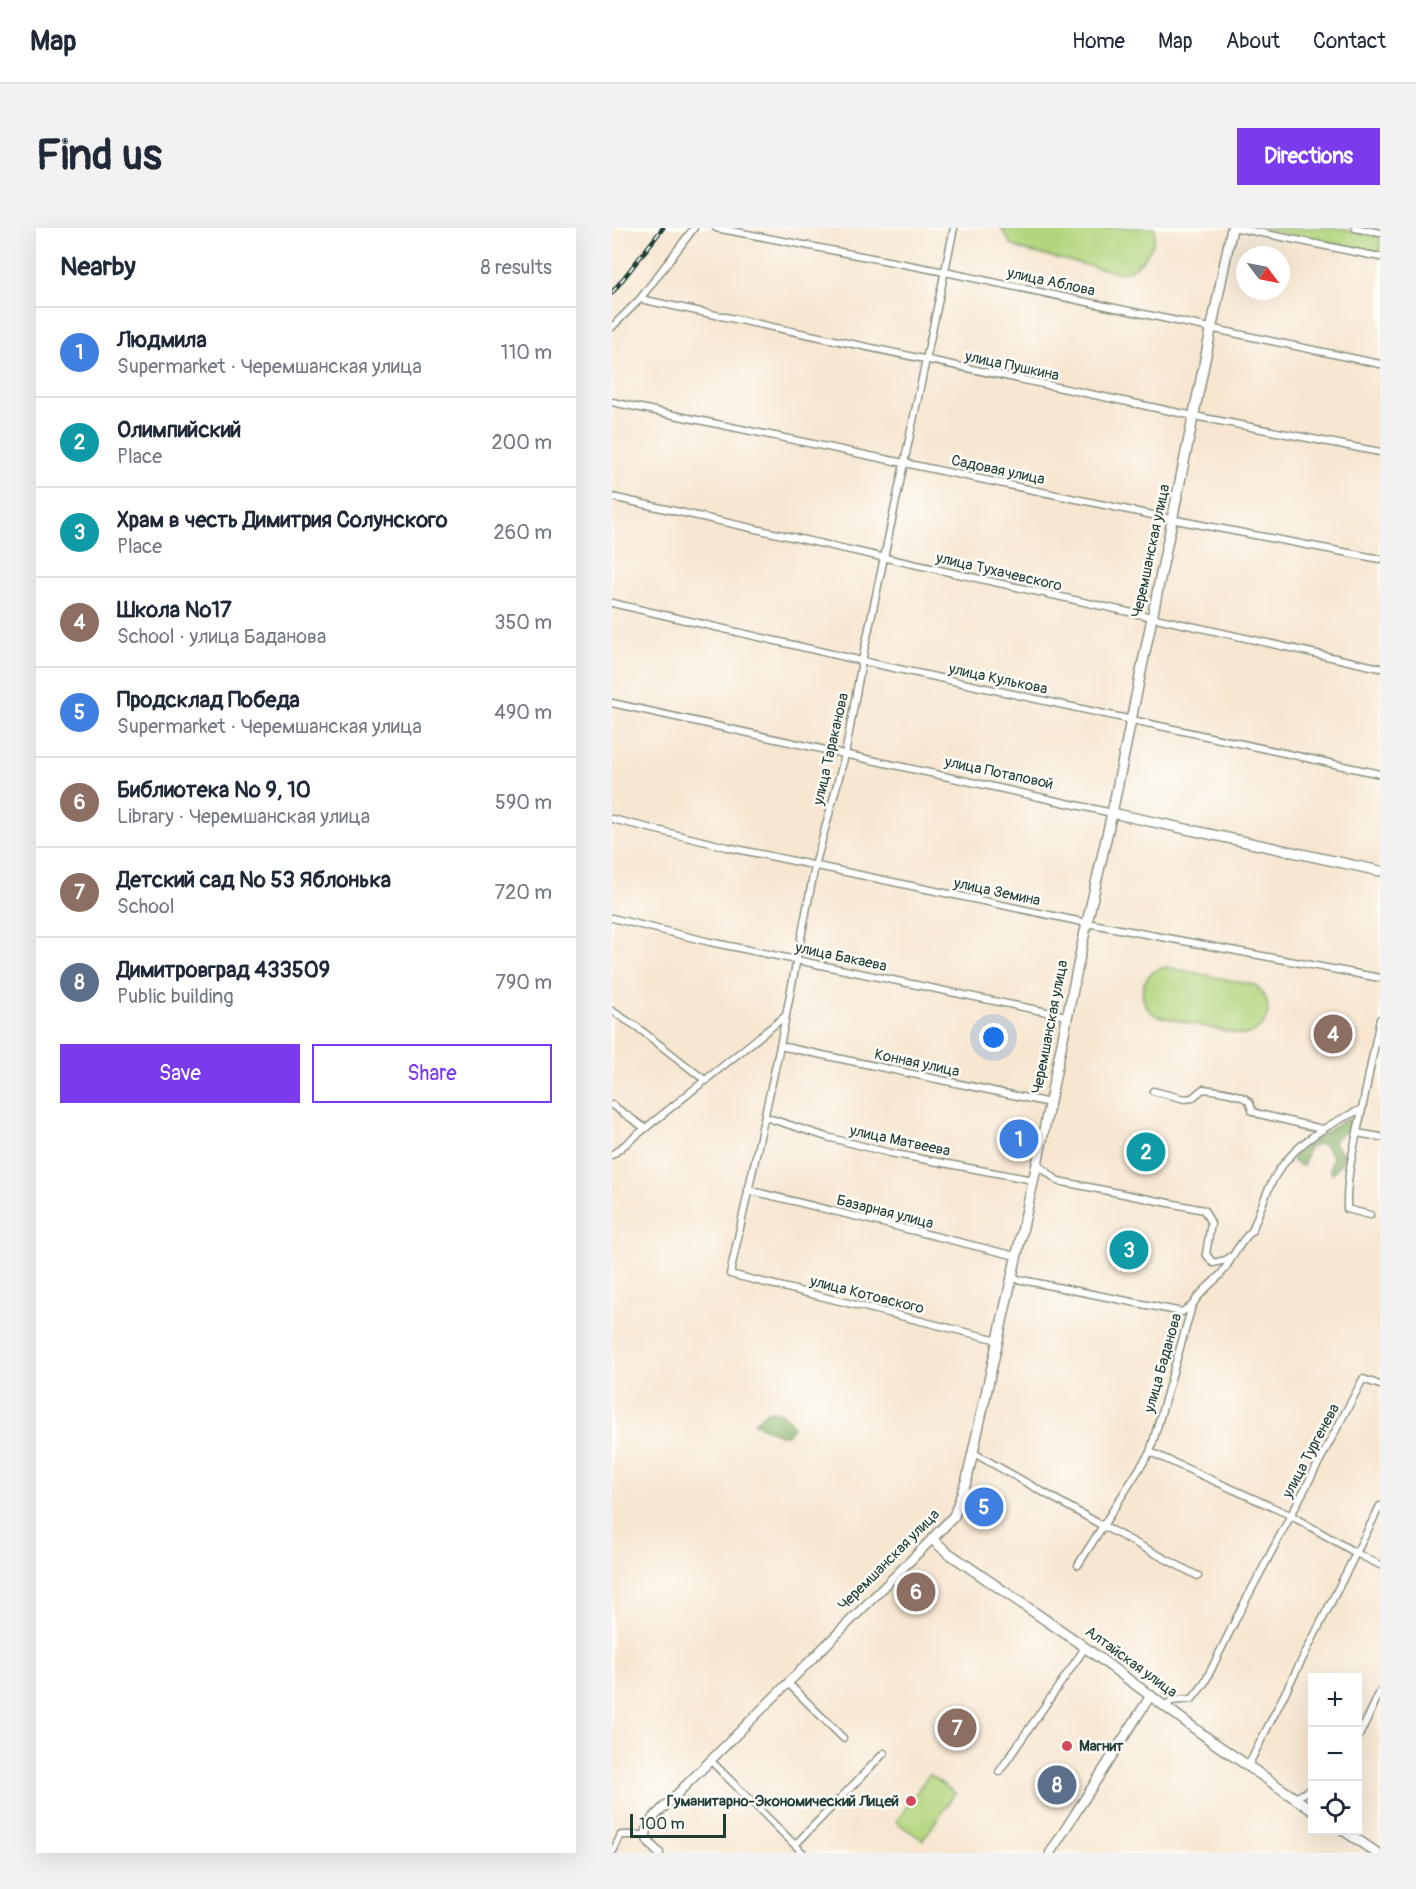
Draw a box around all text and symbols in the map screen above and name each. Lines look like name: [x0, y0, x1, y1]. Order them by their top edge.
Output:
text: Map: [30, 24, 76, 59]
text: Home: [1072, 28, 1125, 55]
text: Map: [1158, 28, 1193, 55]
text: About: [1226, 28, 1280, 55]
text: Contact: [1313, 28, 1386, 55]
button: Directions: [1237, 128, 1380, 185]
text: Find us: [36, 130, 162, 182]
north arrow: [1236, 246, 1290, 300]
text: Nearby: [60, 251, 136, 283]
text: 8 results: [481, 255, 552, 280]
street label: улица Аблова: [1004, 263, 1097, 301]
text: Людмила: [117, 326, 207, 354]
text: 1: [76, 340, 83, 365]
text: 110 m: [501, 340, 552, 365]
street label: улица Пушкина: [962, 347, 1061, 385]
text: Supermarket · Черемшанская улица: [117, 354, 422, 379]
text: Олимпийский: [117, 416, 241, 444]
text: 2: [74, 430, 85, 455]
text: 200 m: [491, 430, 552, 455]
text: Place: [117, 444, 162, 469]
street label: Садовая улица: [949, 451, 1047, 489]
street label: Черемшанская улица: [1128, 483, 1174, 619]
text: Храм в честь Димитрия Солунского: [117, 506, 448, 534]
text: 3: [74, 520, 85, 545]
text: 260 m: [493, 520, 552, 545]
text: Place: [117, 534, 162, 559]
street label: улица Тухачевского: [933, 548, 1064, 596]
text: Школа №17: [117, 596, 232, 624]
text: 4: [74, 610, 85, 635]
text: 350 m: [494, 610, 552, 635]
text: School · улица Баданова: [117, 624, 326, 649]
street label: улица Кулькова: [946, 659, 1049, 699]
text: Продсклад Победа: [117, 686, 300, 714]
street label: улица Тараканова: [809, 691, 853, 808]
text: 5: [74, 700, 85, 725]
text: 490 m: [494, 700, 552, 725]
text: Supermarket · Черемшанская улица: [117, 714, 422, 739]
street label: улица Потаповой: [942, 752, 1055, 794]
text: Библиотека № 9, 10: [117, 776, 311, 804]
text: 6: [74, 790, 85, 815]
text: 590 m: [495, 790, 552, 815]
text: Library · Черемшанская улица: [117, 804, 370, 829]
text: Детский сад № 53 Яблонька: [117, 866, 391, 894]
street label: улица Земина: [951, 873, 1042, 910]
text: 7: [74, 880, 85, 905]
text: 720 m: [494, 880, 552, 905]
text: School: [117, 894, 174, 919]
street label: улица Бакаева: [793, 938, 889, 976]
text: Димитровград 433509: [117, 956, 330, 984]
street label: Черемшанская улица: [1028, 958, 1072, 1095]
text: 8: [74, 970, 85, 995]
text: 790 m: [495, 970, 552, 995]
text: Public building: [117, 984, 233, 1009]
pin: 4: [1314, 1012, 1352, 1056]
your location: [979, 1023, 1008, 1052]
button: Save: [60, 1044, 300, 1103]
button: Share: [312, 1044, 552, 1103]
street label: Конная улица: [873, 1045, 961, 1081]
pin: 1: [1000, 1116, 1038, 1162]
street label: улица Матвеева: [847, 1121, 952, 1161]
pin: 2: [1126, 1130, 1166, 1174]
street label: Базарная улица: [834, 1191, 936, 1233]
pin: 3: [1110, 1228, 1148, 1272]
street label: улица Котовского: [807, 1271, 926, 1318]
street label: улица Баданова: [1139, 1311, 1186, 1416]
street label: улица Тургенева: [1278, 1401, 1344, 1502]
pin: 5: [964, 1484, 1004, 1530]
street label: Черемшанская улица: [834, 1505, 944, 1615]
pin: 6: [896, 1570, 936, 1614]
street label: Алтайская улица: [1081, 1622, 1181, 1702]
map controls: [1308, 1673, 1362, 1835]
button: +: [1308, 1673, 1362, 1727]
pin: 7: [938, 1706, 976, 1750]
button: −: [1308, 1727, 1362, 1781]
place label: Магнит: [1079, 1737, 1124, 1756]
marker: Магнит: [1060, 1739, 1074, 1753]
pin: 8: [1038, 1762, 1076, 1808]
button: locate: [1308, 1781, 1362, 1835]
place label: Гуманитарно-Экономический Лицей: [667, 1792, 899, 1811]
marker: Гуманитарно-Экономический Лицей: [904, 1794, 918, 1808]
scale bar: [630, 1811, 726, 1838]
text: 100 m: [639, 1814, 685, 1834]

